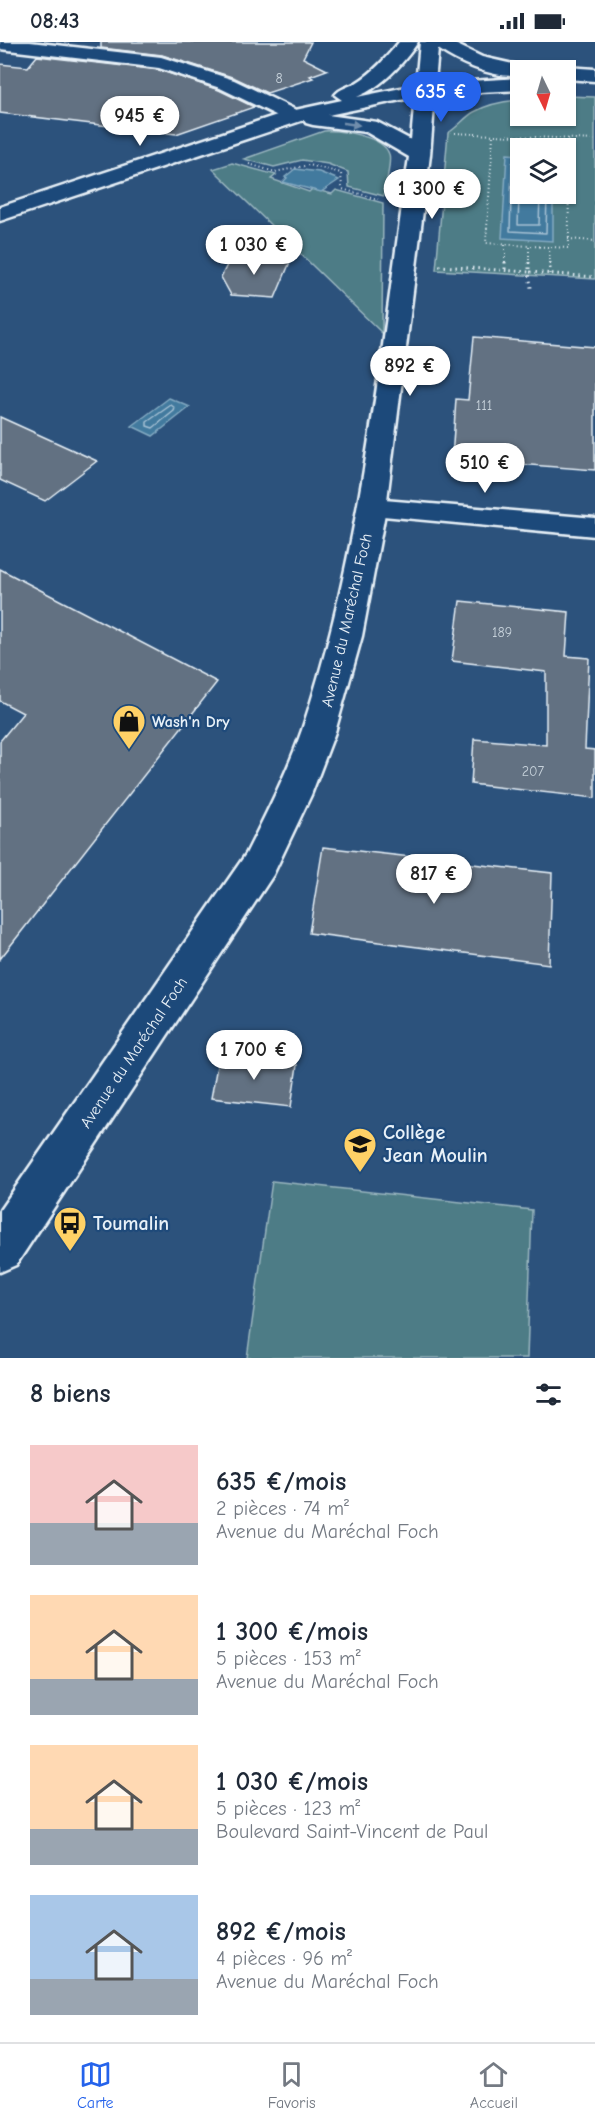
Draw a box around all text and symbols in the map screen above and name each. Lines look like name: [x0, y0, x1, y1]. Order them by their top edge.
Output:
text: 08:43: [30, 8, 80, 34]
north arrow: [510, 60, 576, 126]
map controls: [510, 60, 576, 204]
house number: 8: [275, 70, 283, 87]
pin: 635 €: [399, 72, 483, 123]
text: 635 €: [415, 80, 467, 103]
pin: 945 €: [98, 96, 182, 147]
text: 945 €: [114, 104, 166, 127]
one-way arrow: [342, 119, 361, 128]
button: layers: [510, 138, 576, 204]
pin: 1 300 €: [377, 169, 487, 220]
text: 1 300 €: [398, 177, 466, 200]
pin: 1 030 €: [199, 225, 309, 276]
text: 1 030 €: [220, 233, 288, 256]
pin: 892 €: [368, 346, 452, 397]
text: 892 €: [384, 354, 436, 377]
house number: 111: [476, 397, 492, 414]
pin: 510 €: [443, 443, 527, 494]
text: 510 €: [460, 451, 510, 474]
street label: Avenue du Maréchal Foch: [318, 531, 376, 709]
house number: 189: [492, 624, 512, 641]
shop icon: Wash'n Dry: [111, 703, 147, 750]
place label: Wash'n Dry: [152, 713, 230, 731]
house number: 207: [522, 763, 545, 780]
pin: 817 €: [392, 854, 476, 905]
text: 817 €: [410, 862, 458, 885]
street label: Avenue du Maréchal Foch: [77, 974, 191, 1131]
pin: 1 700 €: [199, 1030, 309, 1081]
text: 1 700 €: [220, 1038, 288, 1061]
place label: Collège Jean Moulin: [383, 1121, 488, 1167]
school or university icon: Collège Jean Moulin: [342, 1126, 378, 1173]
bus stop icon: Toumalin: [52, 1205, 88, 1252]
place label: Toumalin: [93, 1212, 169, 1235]
icon: filters: [532, 1378, 565, 1411]
text: 8 biens: [30, 1379, 110, 1409]
text: 635 €/mois: [216, 1467, 346, 1497]
icon: home: [78, 1469, 150, 1541]
text: 2 pièces · 74 m²: [216, 1497, 349, 1520]
text: Avenue du Maréchal Foch: [216, 1520, 439, 1543]
text: 1 300 €/mois: [216, 1617, 368, 1647]
icon: home: [78, 1619, 150, 1691]
text: 5 pièces · 153 m²: [216, 1647, 361, 1670]
text: Avenue du Maréchal Foch: [216, 1670, 439, 1693]
text: 1 030 €/mois: [216, 1767, 368, 1797]
icon: home: [78, 1769, 150, 1841]
text: 5 pièces · 123 m²: [216, 1797, 360, 1820]
text: Boulevard Saint-Vincent de Paul: [216, 1820, 488, 1843]
text: 892 €/mois: [216, 1917, 346, 1947]
icon: home: [78, 1919, 150, 1991]
text: 4 pièces · 96 m²: [216, 1947, 352, 1970]
text: Avenue du Maréchal Foch: [216, 1970, 439, 1993]
tab: Carte: [77, 2058, 114, 2112]
tab: Favoris: [268, 2058, 316, 2112]
tab: Accueil: [470, 2058, 518, 2112]

